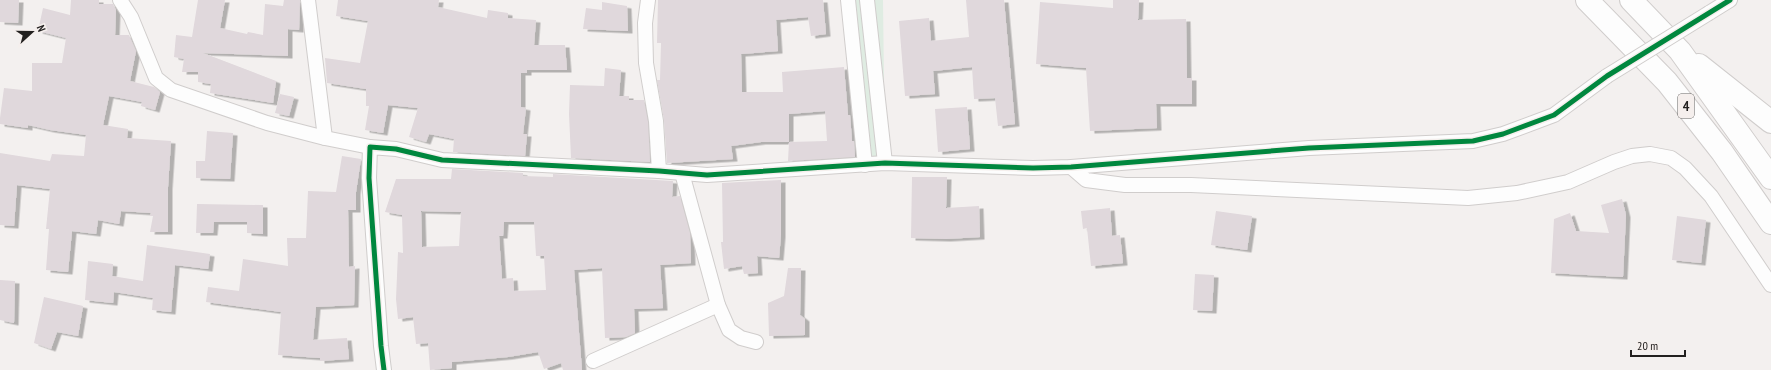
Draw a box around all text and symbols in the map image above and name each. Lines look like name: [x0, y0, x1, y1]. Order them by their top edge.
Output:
north arrow: [12, 12, 52, 52]
text: N: [34, 23, 49, 34]
road number: 4: [1678, 94, 1694, 118]
scale bar: [1631, 332, 1685, 358]
text: 20 m: [1637, 338, 1658, 353]

